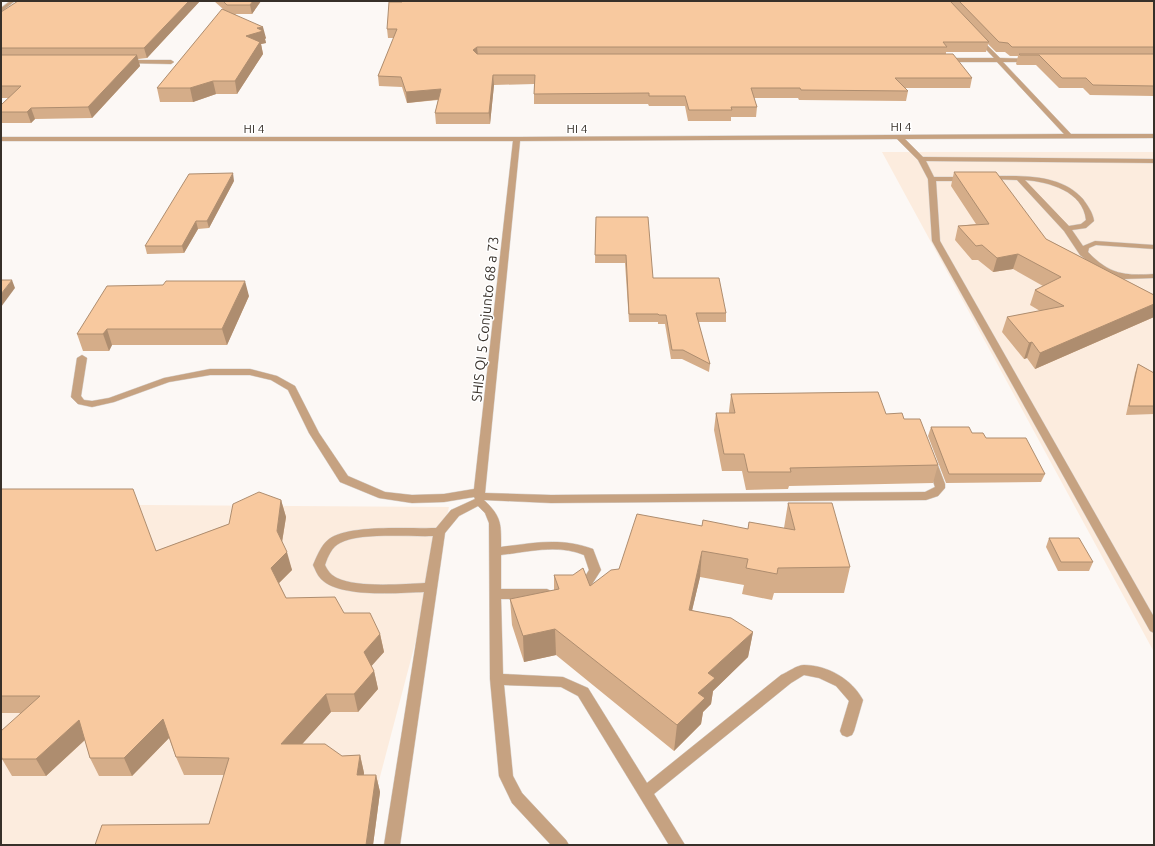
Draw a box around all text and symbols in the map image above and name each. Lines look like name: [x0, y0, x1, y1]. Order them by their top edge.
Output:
street label: HI 4: [891, 120, 912, 133]
street label: HI 4: [244, 122, 265, 135]
street label: HI 4: [567, 122, 588, 135]
street label: SHIS QI 5 Conjunto 68 a 73: [468, 236, 502, 402]

